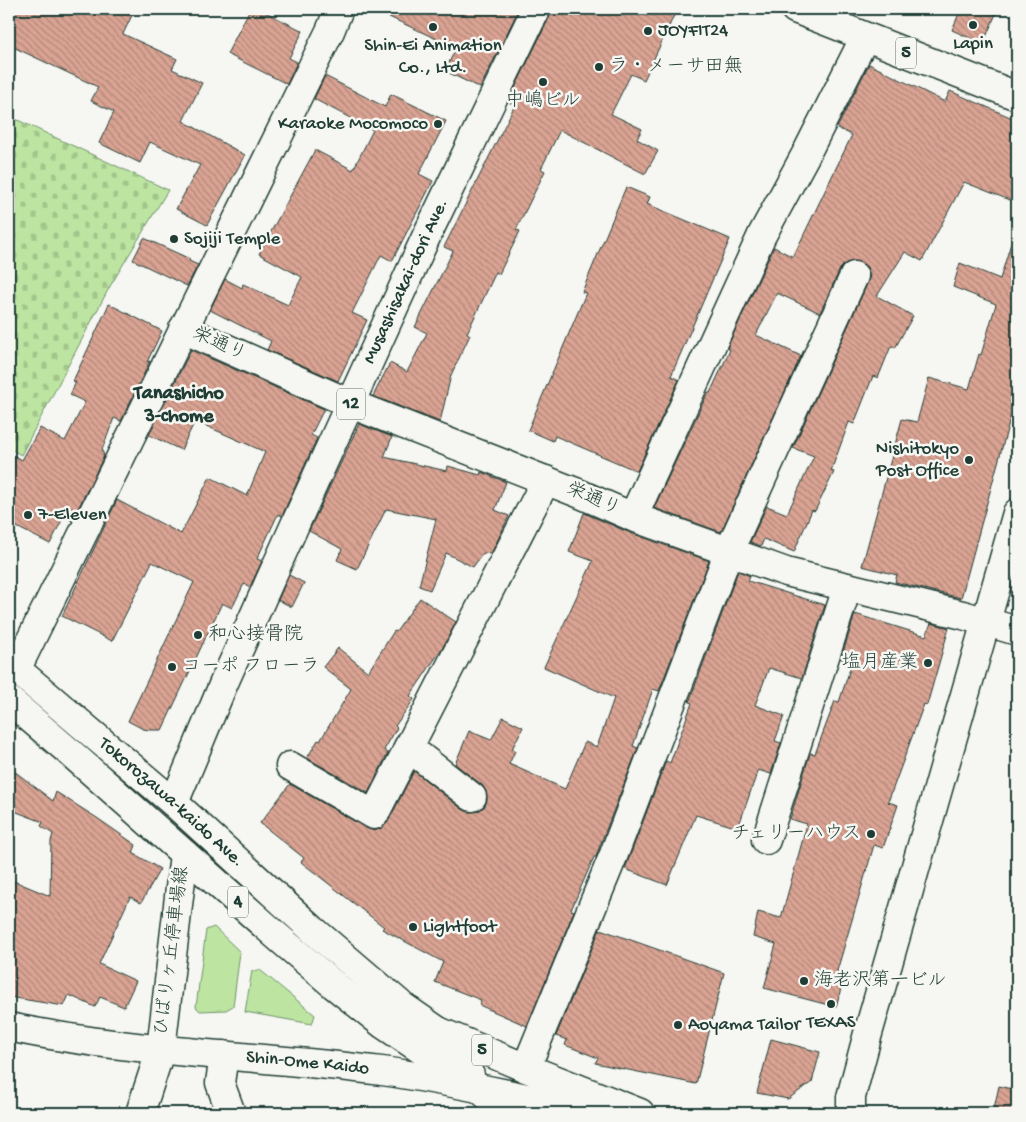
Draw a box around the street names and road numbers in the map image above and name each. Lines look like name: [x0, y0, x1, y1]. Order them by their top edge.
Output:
road number: 5: [896, 38, 916, 68]
street label: Musashisakai-dori Ave.: [358, 195, 454, 368]
street label: 栄通り: [188, 323, 250, 367]
road number: 12: [337, 388, 365, 419]
street label: 栄通り: [562, 478, 624, 522]
street label: Tokorozawa-kaido Ave.: [93, 732, 249, 873]
street label: ひばりヶ丘停車場線: [150, 865, 195, 1037]
road number: 4: [228, 886, 248, 918]
road number: 5: [472, 1034, 492, 1066]
street label: Shin-Ome Kaido: [245, 1046, 371, 1081]

